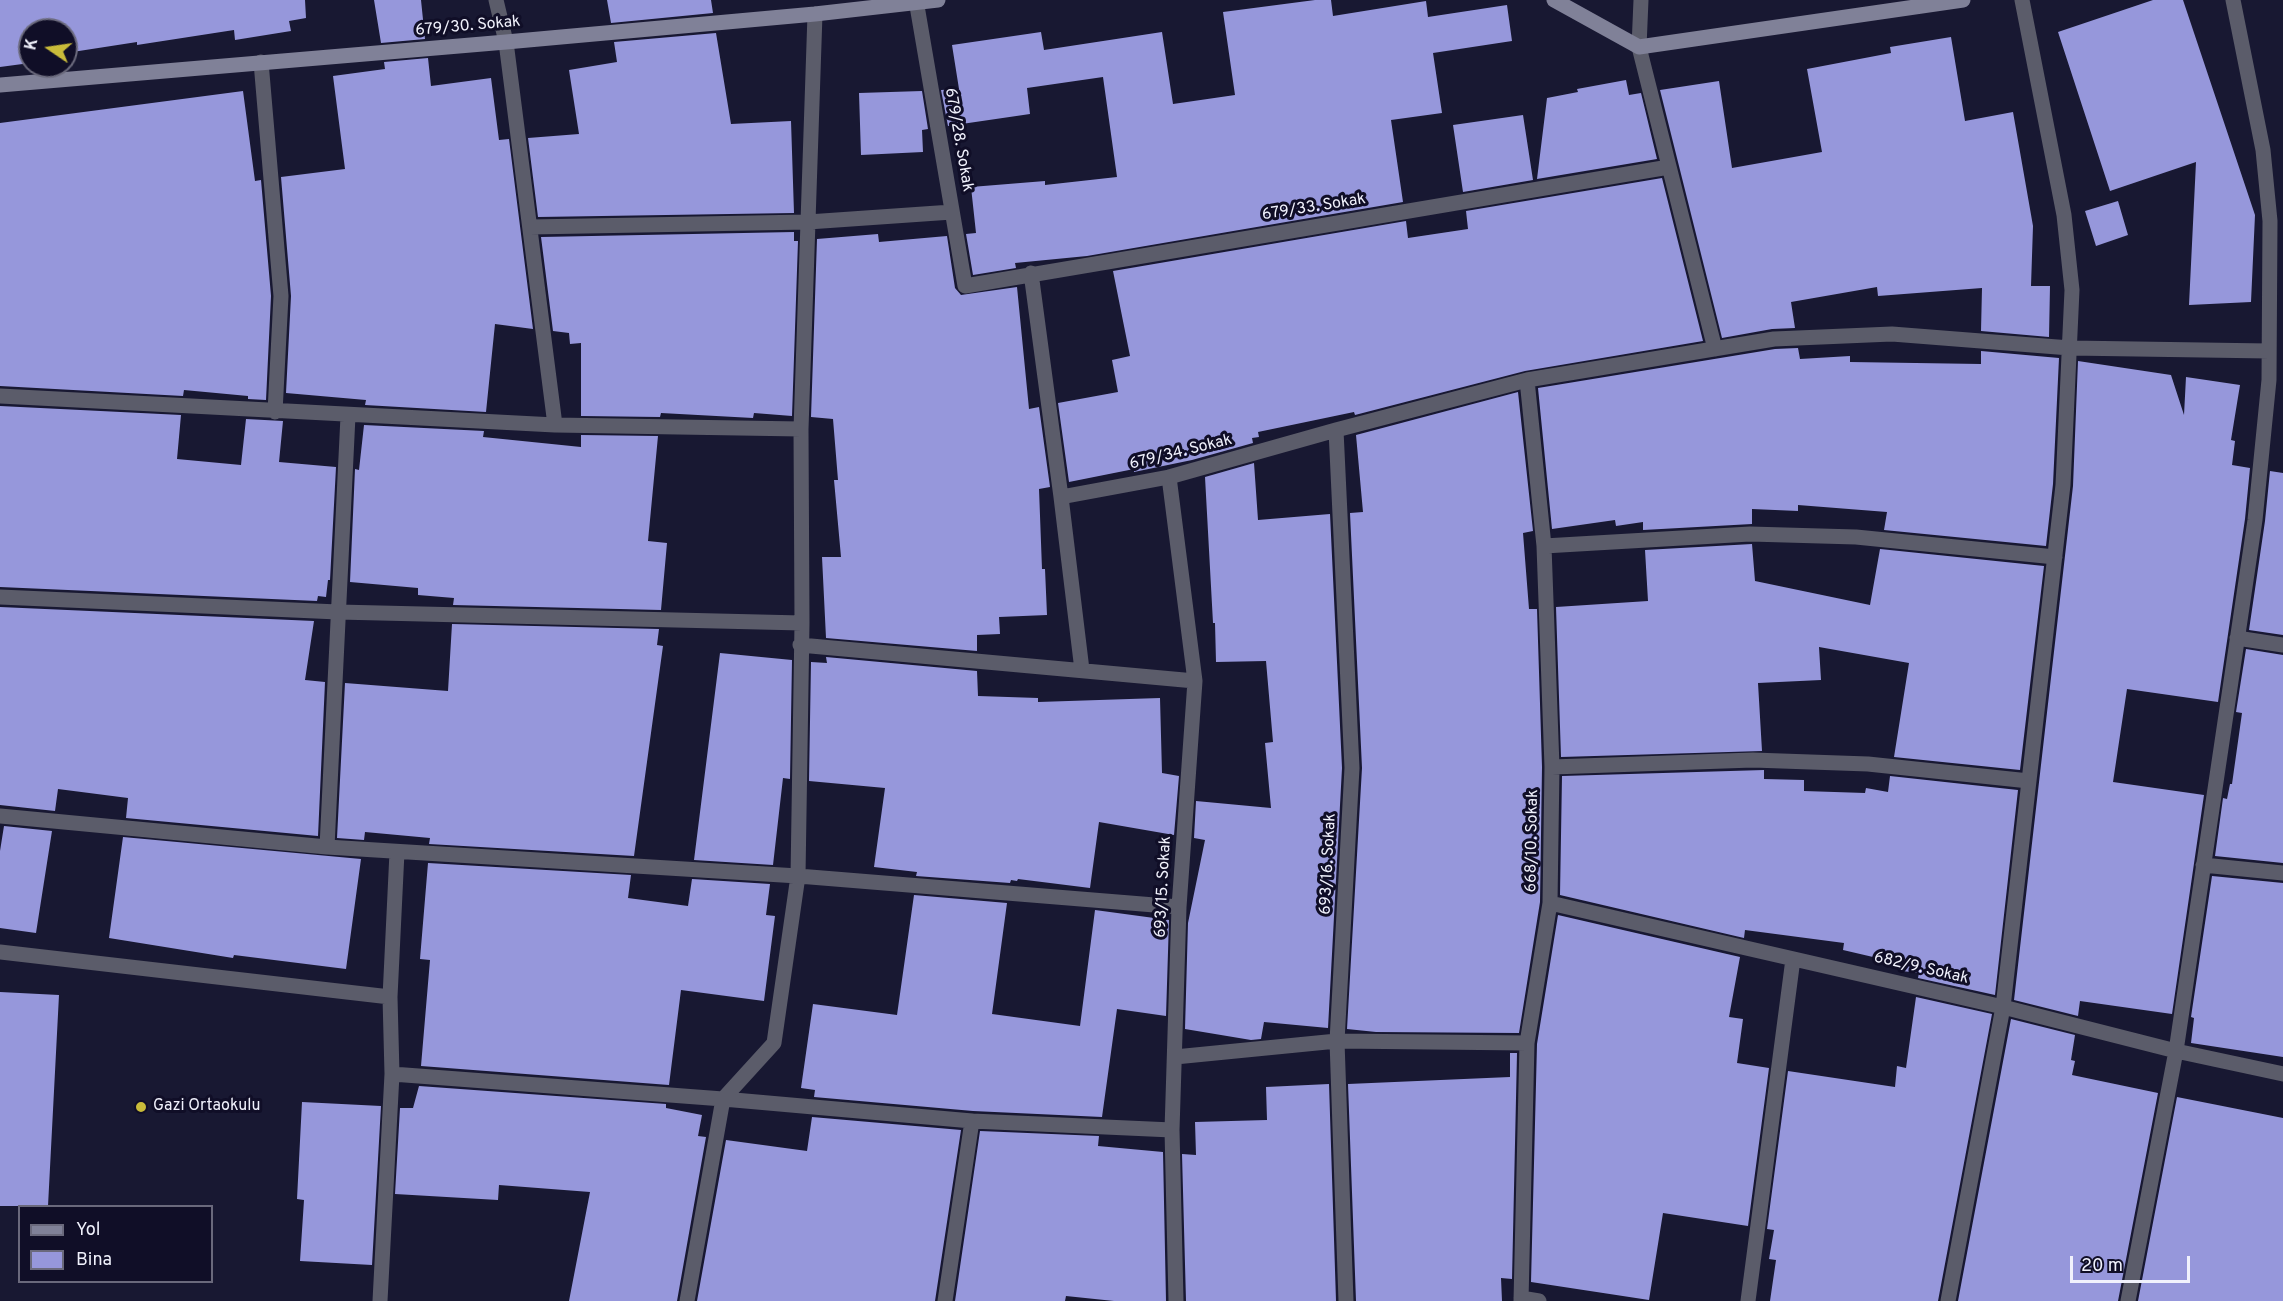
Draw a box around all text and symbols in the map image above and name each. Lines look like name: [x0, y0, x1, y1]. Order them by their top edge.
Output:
street label: 679/30. Sokak: [415, 13, 521, 41]
north arrow: [18, 18, 78, 78]
text: K: [21, 37, 43, 52]
street label: 679/28. Sokak: [939, 87, 977, 193]
street label: 679/33. Sokak: [1261, 190, 1367, 226]
street label: 679/34. Sokak: [1128, 431, 1234, 475]
street label: 668/10. Sokak: [1523, 789, 1543, 893]
street label: 693/16. Sokak: [1317, 813, 1341, 915]
street label: 693/15. Sokak: [1152, 836, 1176, 938]
street label: 682/9. Sokak: [1872, 949, 1970, 989]
place label: Gazi Ortaokulu: [153, 1097, 260, 1117]
marker: Gazi Ortaokulu: [134, 1100, 148, 1114]
legend: [18, 1205, 213, 1283]
text: Yol: [76, 1219, 101, 1242]
scale bar: [2073, 1244, 2193, 1282]
text: Bina: [76, 1249, 112, 1272]
text: 20 m: [2081, 1255, 2123, 1278]

